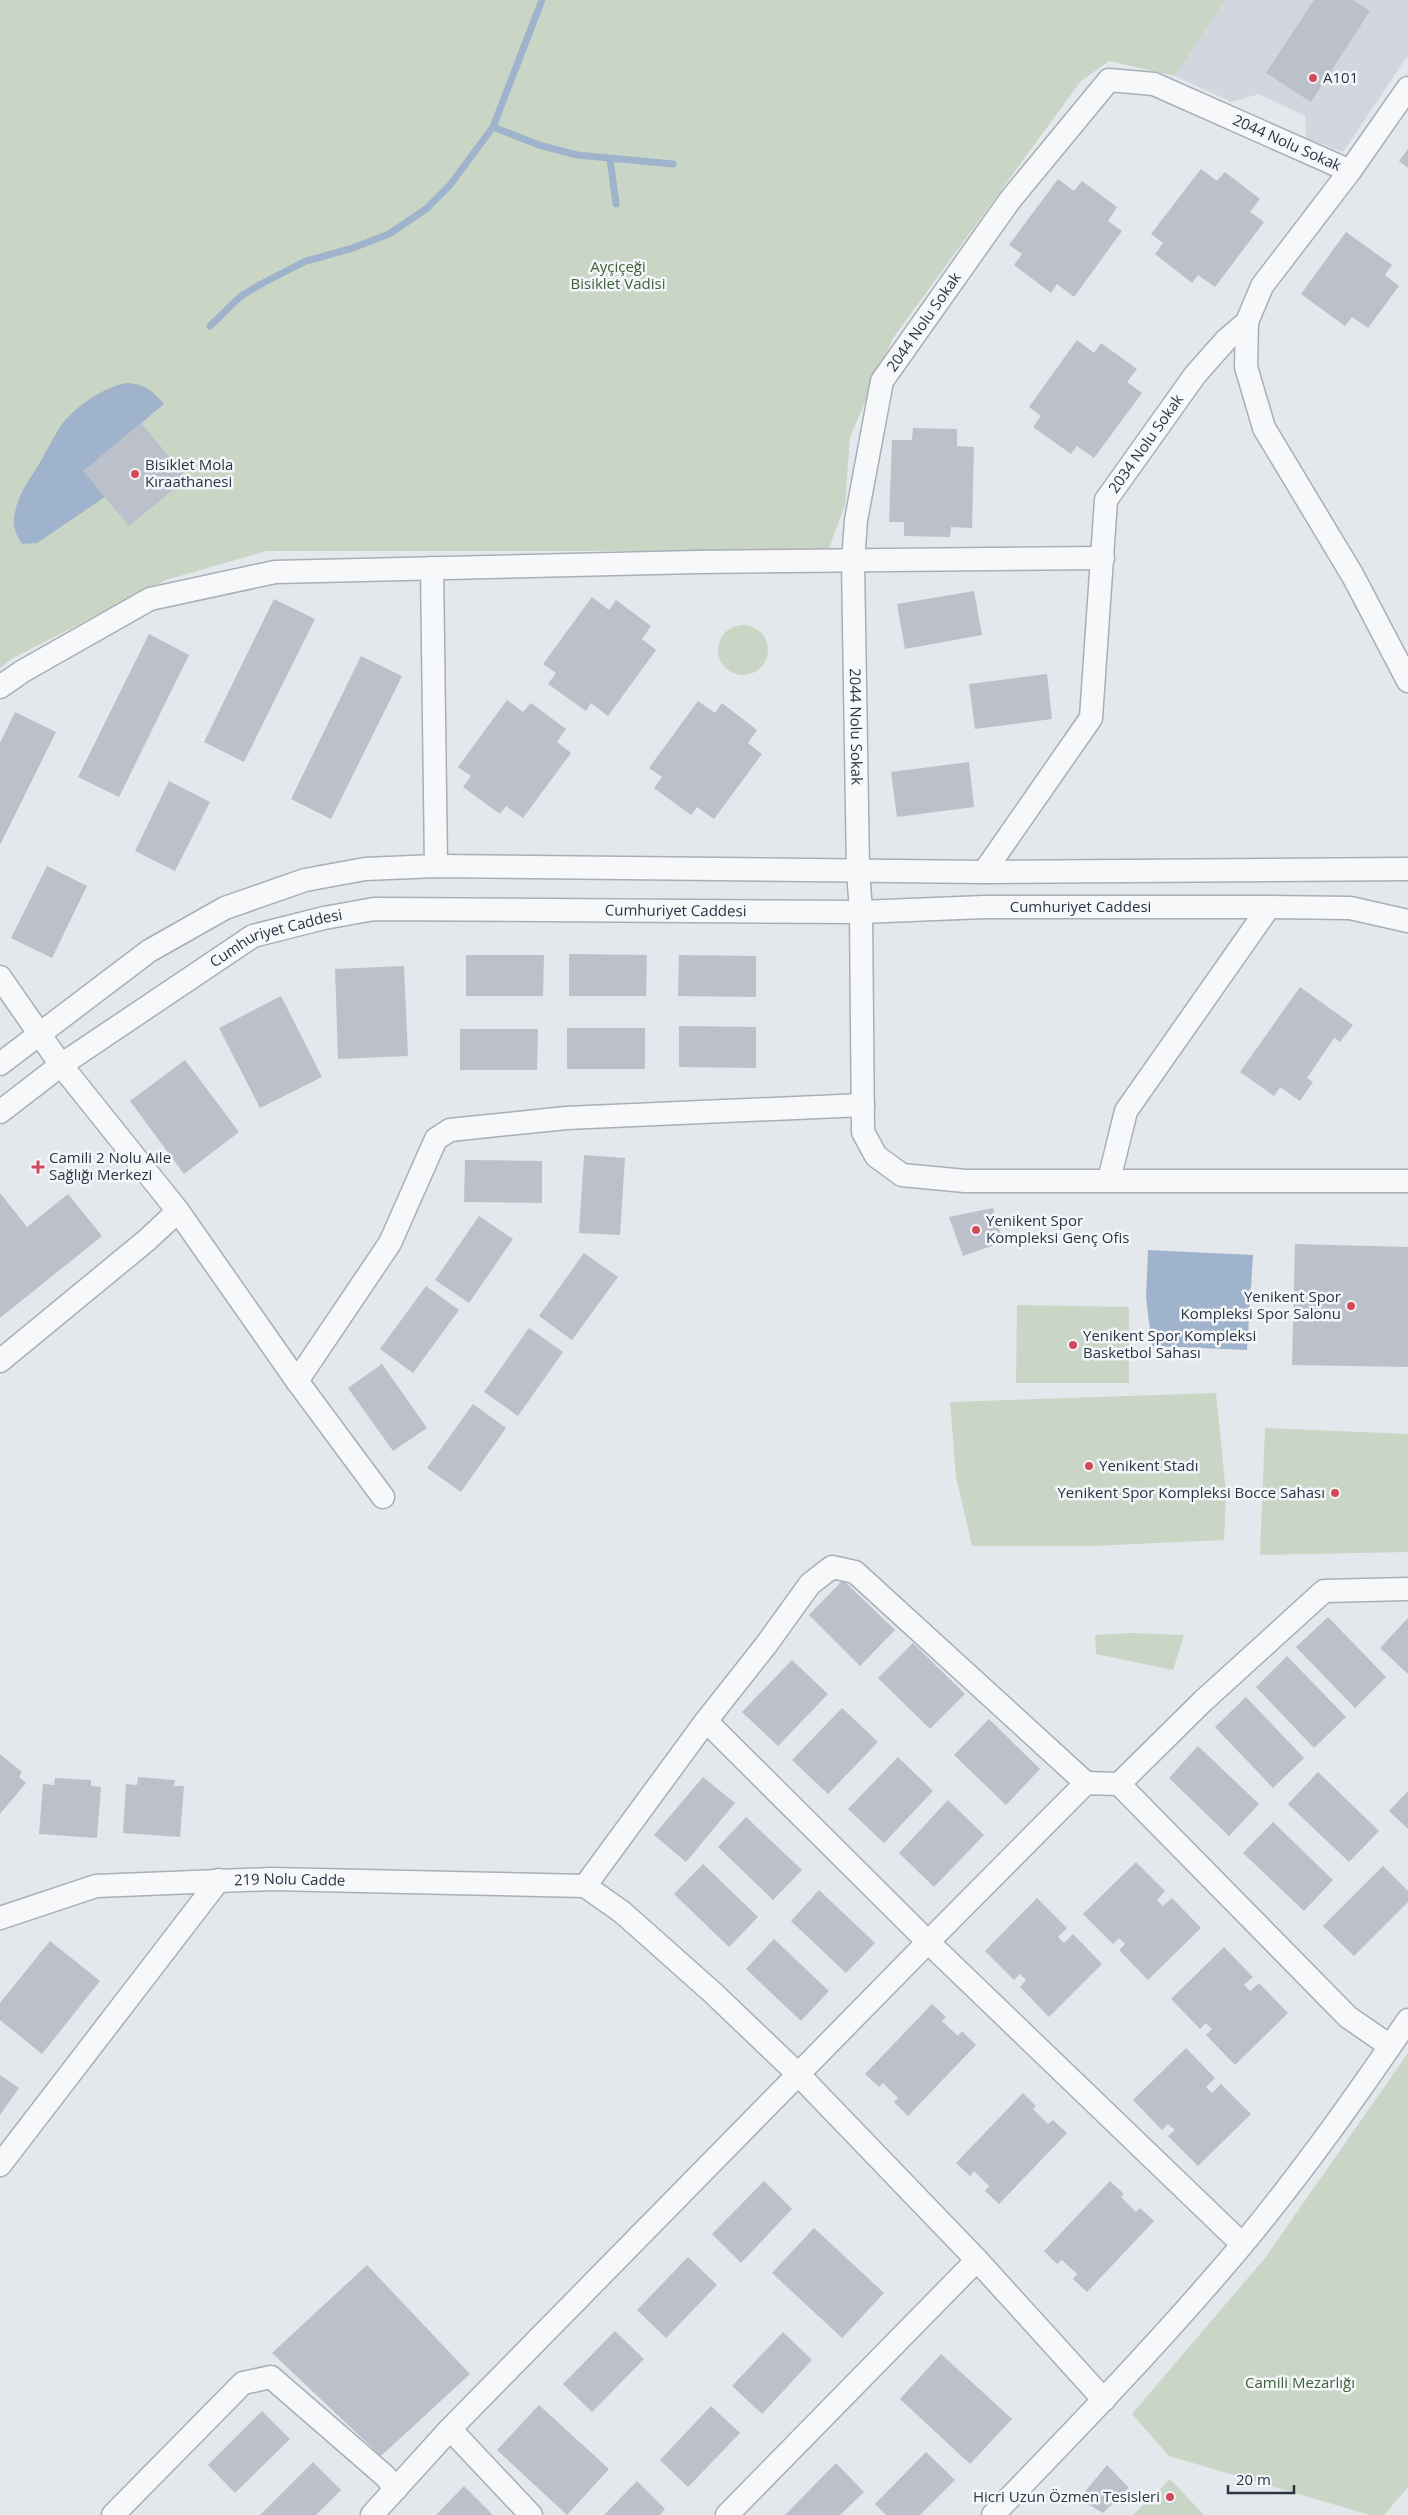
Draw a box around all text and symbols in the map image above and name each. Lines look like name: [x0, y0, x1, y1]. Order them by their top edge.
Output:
place label: A101: [1323, 67, 1358, 87]
marker: A101: [1307, 72, 1319, 84]
street label: 2044 Nolu Sokak: [1230, 109, 1345, 175]
park label: Ayçiçeği Bisiklet Vadisi: [571, 256, 665, 293]
street label: 2044 Nolu Sokak: [882, 268, 965, 375]
street label: 2034 Nolu Sokak: [1103, 390, 1187, 497]
place label: Bisiklet Mola Kıraathanesi: [145, 454, 233, 491]
marker: Bisiklet Mola Kıraathanesi: [129, 468, 141, 480]
street label: 2044 Nolu Sokak: [846, 668, 868, 785]
street label: Cumhuriyet Caddesi: [1010, 896, 1151, 916]
street label: Cumhuriyet Caddesi: [605, 899, 747, 920]
street label: Cumhuriyet Caddesi: [205, 904, 344, 971]
place label: Camili 2 Nolu Aile Sağlığı Merkezi: [49, 1147, 171, 1184]
marker: Camili 2 Nolu Aile Sağlığı Merkezi: [31, 1160, 45, 1174]
place label: Yenikent Spor Kompleksi Genç Ofis: [986, 1210, 1129, 1247]
marker: Yenikent Spor Kompleksi Genç Ofis: [970, 1224, 982, 1236]
place label: Yenikent Spor Kompleksi Spor Salonu: [1181, 1286, 1341, 1323]
marker: Yenikent Spor Kompleksi Spor Salonu: [1345, 1300, 1357, 1312]
place label: Yenikent Spor Kompleksi Basketbol Sahası: [1083, 1325, 1256, 1362]
marker: Yenikent Spor Kompleksi Basketbol Sahası: [1067, 1339, 1079, 1351]
place label: Yenikent Stadı: [1099, 1455, 1198, 1475]
marker: Yenikent Stadı: [1083, 1460, 1095, 1472]
place label: Yenikent Spor Kompleksi Bocce Sahası: [1057, 1482, 1325, 1502]
marker: Yenikent Spor Kompleksi Bocce Sahası: [1329, 1487, 1341, 1499]
street label: 219 Nolu Cadde: [234, 1868, 346, 1890]
park label: Camili Mezarlığı: [1245, 2372, 1355, 2392]
scale bar: [1228, 2462, 1294, 2494]
text: 20 m: [1236, 2469, 1271, 2489]
place label: Hicri Uzun Özmen Tesisleri: [973, 2486, 1160, 2506]
marker: Hicri Uzun Özmen Tesisleri: [1164, 2491, 1176, 2503]

